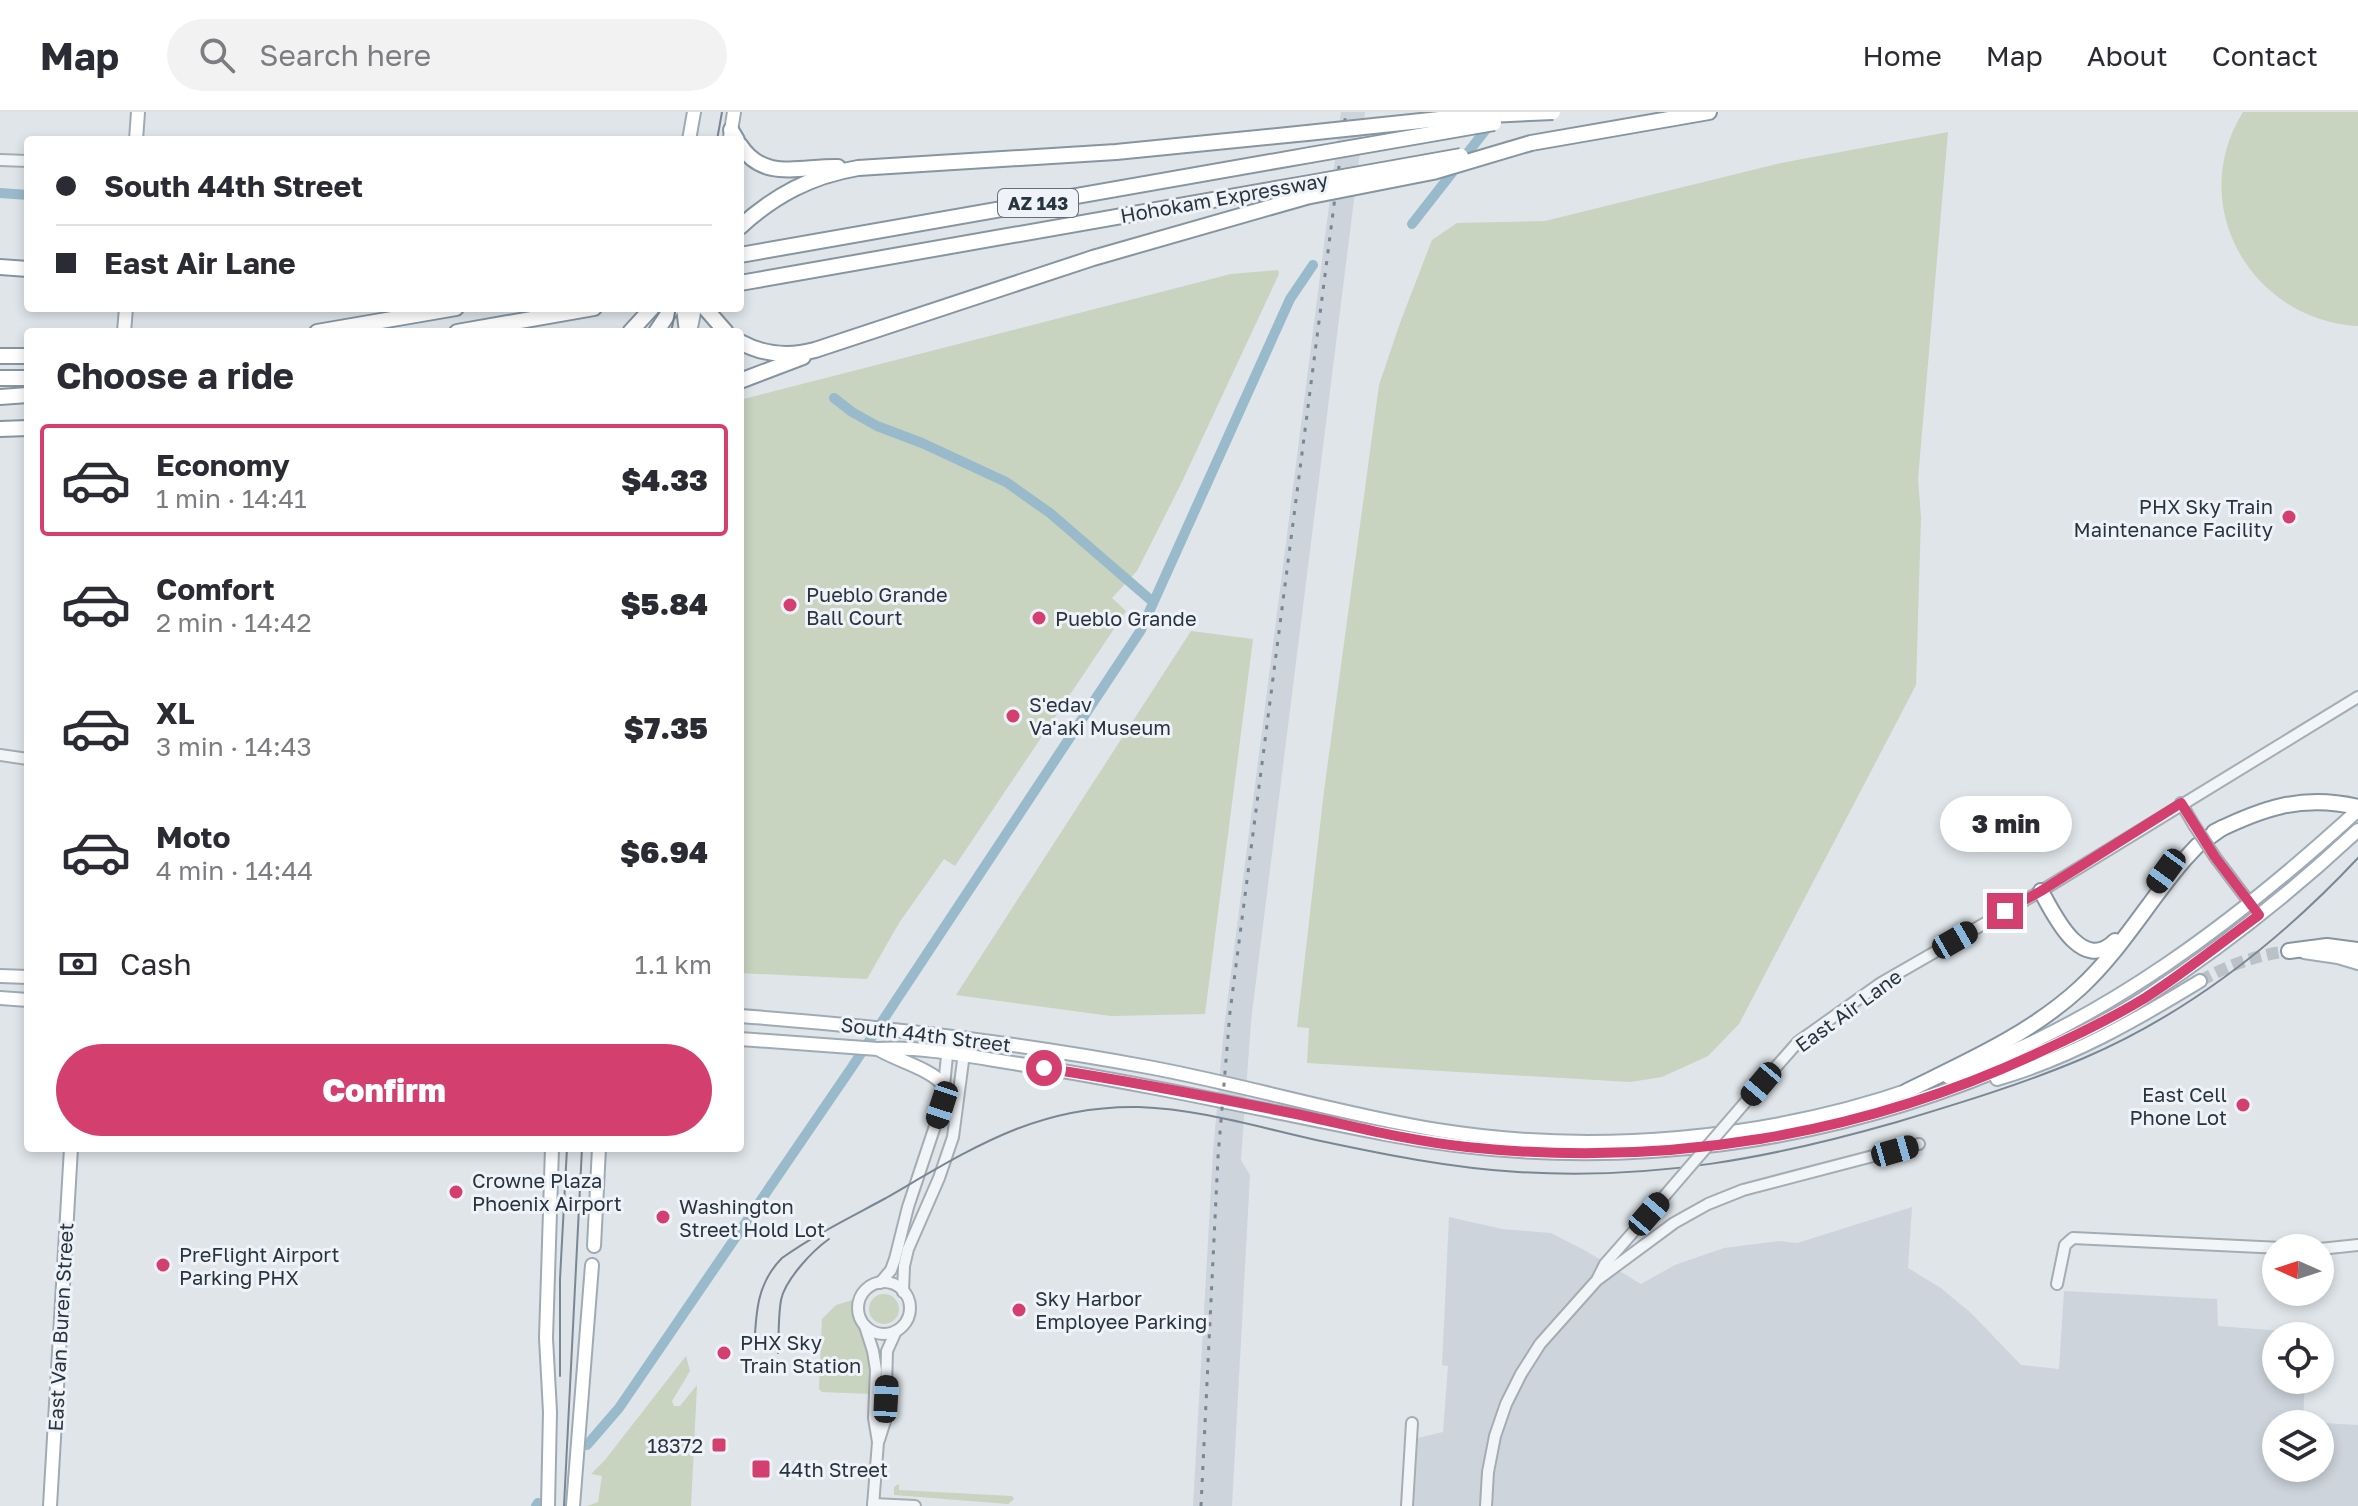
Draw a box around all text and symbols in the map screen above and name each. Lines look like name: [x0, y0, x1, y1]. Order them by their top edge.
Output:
search box: [167, 19, 727, 91]
text: Map: [40, 33, 119, 78]
icon: search: [195, 33, 239, 77]
text: Search here: [259, 37, 431, 73]
text: Home: [1863, 39, 1942, 72]
text: Map: [1986, 39, 2043, 72]
text: About: [2087, 39, 2168, 72]
text: Contact: [2212, 39, 2318, 72]
street label: Hohokam Expressway: [1118, 167, 1330, 227]
text: South 44th Street: [104, 168, 363, 204]
road number: AZ 143: [998, 189, 1078, 217]
text: East Air Lane: [104, 245, 296, 281]
text: Choose a ride: [56, 354, 294, 397]
icon: car: [60, 444, 132, 516]
text: Economy: [156, 447, 290, 483]
text: $4.33: [621, 462, 708, 498]
text: 1 min · 14:41: [156, 483, 307, 514]
place label: PHX Sky Train Maintenance Facility: [2074, 494, 2273, 541]
marker: PHX Sky Train Maintenance Facility: [2280, 508, 2298, 526]
icon: car: [60, 568, 132, 640]
text: Comfort: [156, 571, 275, 607]
place label: Pueblo Grande Ball Court: [806, 582, 948, 629]
text: $5.84: [620, 586, 708, 622]
marker: Pueblo Grande Ball Court: [781, 596, 799, 614]
place label: Pueblo Grande: [1055, 606, 1197, 630]
text: 2 min · 14:42: [156, 607, 312, 638]
marker: Pueblo Grande: [1030, 609, 1048, 627]
icon: car: [60, 692, 132, 764]
place label: S'edav Va'aki Museum: [1029, 692, 1171, 739]
text: XL: [156, 695, 195, 731]
marker: S'edav Va'aki Museum: [1004, 707, 1022, 725]
text: $7.35: [624, 710, 708, 746]
text: 3 min · 14:43: [156, 731, 312, 762]
callout: 3 min: [1939, 795, 2071, 851]
text: 3 min: [1972, 808, 2040, 839]
icon: car: [60, 816, 132, 888]
text: Moto: [156, 819, 231, 855]
text: $6.94: [620, 834, 708, 870]
car: [2142, 845, 2190, 897]
text: 4 min · 14:44: [156, 855, 313, 886]
route end: [1987, 893, 2023, 929]
car: [1928, 918, 1982, 962]
icon: cash: [56, 942, 100, 986]
text: Cash: [120, 946, 192, 982]
text: 1.1 km: [635, 949, 712, 980]
street label: East Air Lane: [1790, 963, 1906, 1057]
street label: South 44th Street: [840, 1012, 1012, 1056]
button: Confirm: [56, 1044, 712, 1136]
route start: [1026, 1050, 1062, 1086]
car: [1736, 1058, 1786, 1110]
car: [923, 1078, 961, 1132]
place label: East Cell Phone Lot: [2130, 1082, 2227, 1129]
marker: East Cell Phone Lot: [2234, 1096, 2252, 1114]
car: [1869, 1133, 1921, 1169]
place label: Crowne Plaza Phoenix Airport: [472, 1168, 622, 1215]
marker: Crowne Plaza Phoenix Airport: [447, 1183, 465, 1201]
car: [1624, 1188, 1674, 1240]
place label: Washington Street Hold Lot: [679, 1194, 825, 1241]
marker: Washington Street Hold Lot: [654, 1208, 672, 1226]
street label: East Van Buren Street: [43, 1222, 77, 1432]
north arrow: [2262, 1234, 2334, 1306]
map controls: [2262, 1234, 2334, 1482]
place label: PreFlight Airport Parking PHX: [179, 1242, 339, 1289]
marker: PreFlight Airport Parking PHX: [154, 1256, 172, 1274]
place label: Sky Harbor Employee Parking: [1035, 1286, 1207, 1333]
marker: Sky Harbor Employee Parking: [1010, 1301, 1028, 1319]
button: locate: [2262, 1322, 2334, 1394]
place label: PHX Sky Train Station: [740, 1330, 861, 1377]
marker: PHX Sky Train Station: [715, 1344, 733, 1362]
car: [873, 1374, 899, 1424]
button: layers: [2262, 1410, 2334, 1482]
place label: 18372: [647, 1433, 703, 1457]
marker: 18372: [710, 1436, 728, 1454]
place label: 44th Street: [779, 1457, 888, 1481]
marker: 44th Street: [750, 1458, 772, 1480]

